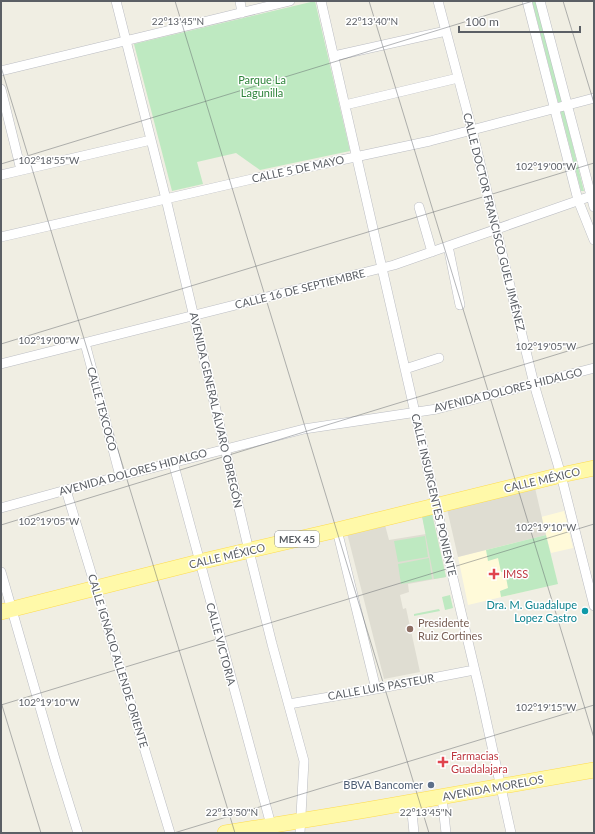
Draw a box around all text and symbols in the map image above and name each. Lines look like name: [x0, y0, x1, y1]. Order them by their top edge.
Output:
scale bar: [459, 8, 580, 34]
text: 100 m: [465, 14, 499, 29]
text: 22°13'45"N: [152, 15, 204, 27]
text: 22°13'40"N: [346, 15, 398, 27]
park label: Parque La Lagunilla: [238, 73, 286, 99]
street label: CALLE DOCTOR FRANCISCO GUEL JIMÉNEZ: [461, 111, 528, 333]
street label: CALLE 5 DE MAYO: [251, 152, 345, 185]
text: 102°18'55"W: [19, 154, 80, 166]
text: 102°19'00"W: [516, 160, 577, 172]
street label: CALLE 16 DE SEPTIEMBRE: [233, 266, 366, 311]
street label: AVENIDA GENERAL ÁLVARO OBREGÓN: [188, 311, 245, 509]
text: 102°19'00"W: [19, 334, 80, 346]
text: 102°19'05"W: [516, 340, 577, 352]
street label: CALLE TEXCOCO: [85, 365, 120, 453]
street label: AVENIDA DOLORES HIDALGO: [432, 365, 584, 414]
street label: CALLE INSURGENTES PONIENTE: [409, 412, 460, 577]
street label: AVENIDA DOLORES HIDALGO: [57, 445, 208, 498]
street label: CALLE MÉXICO: [502, 464, 582, 495]
text: 102°19'05"W: [19, 515, 80, 527]
text: 102°19'10"W: [516, 521, 577, 533]
road number: MEX 45: [275, 531, 319, 547]
street label: CALLE MÉXICO: [187, 540, 267, 571]
place label: IMSS: [503, 567, 528, 580]
marker: IMSS: [488, 568, 500, 580]
street label: CALLE IGNACIO ALLENDE ORIENTE: [86, 572, 151, 749]
place label: Dra. M. Guadalupe Lopez Castro: [486, 598, 577, 624]
street label: CALLE VICTORIA: [204, 601, 239, 687]
marker: Dra. M. Guadalupe Lopez Castro: [580, 606, 590, 616]
place label: Presidente Ruiz Cortines: [418, 616, 482, 642]
marker: Presidente Ruiz Cortines: [405, 624, 415, 634]
street label: CALLE LUIS PASTEUR: [327, 671, 435, 702]
text: 102°19'10"W: [19, 696, 80, 708]
text: 102°19'15"W: [516, 701, 577, 713]
place label: Farmacias Guadalajara: [451, 749, 508, 775]
marker: Farmacias Guadalajara: [438, 757, 448, 767]
street label: AVENIDA MORELOS: [441, 772, 545, 803]
place label: BBVA Bancomer: [343, 778, 423, 791]
marker: BBVA Bancomer: [426, 780, 436, 790]
text: 22°13'50"N: [206, 806, 258, 818]
text: 22°13'45"N: [400, 806, 452, 818]

